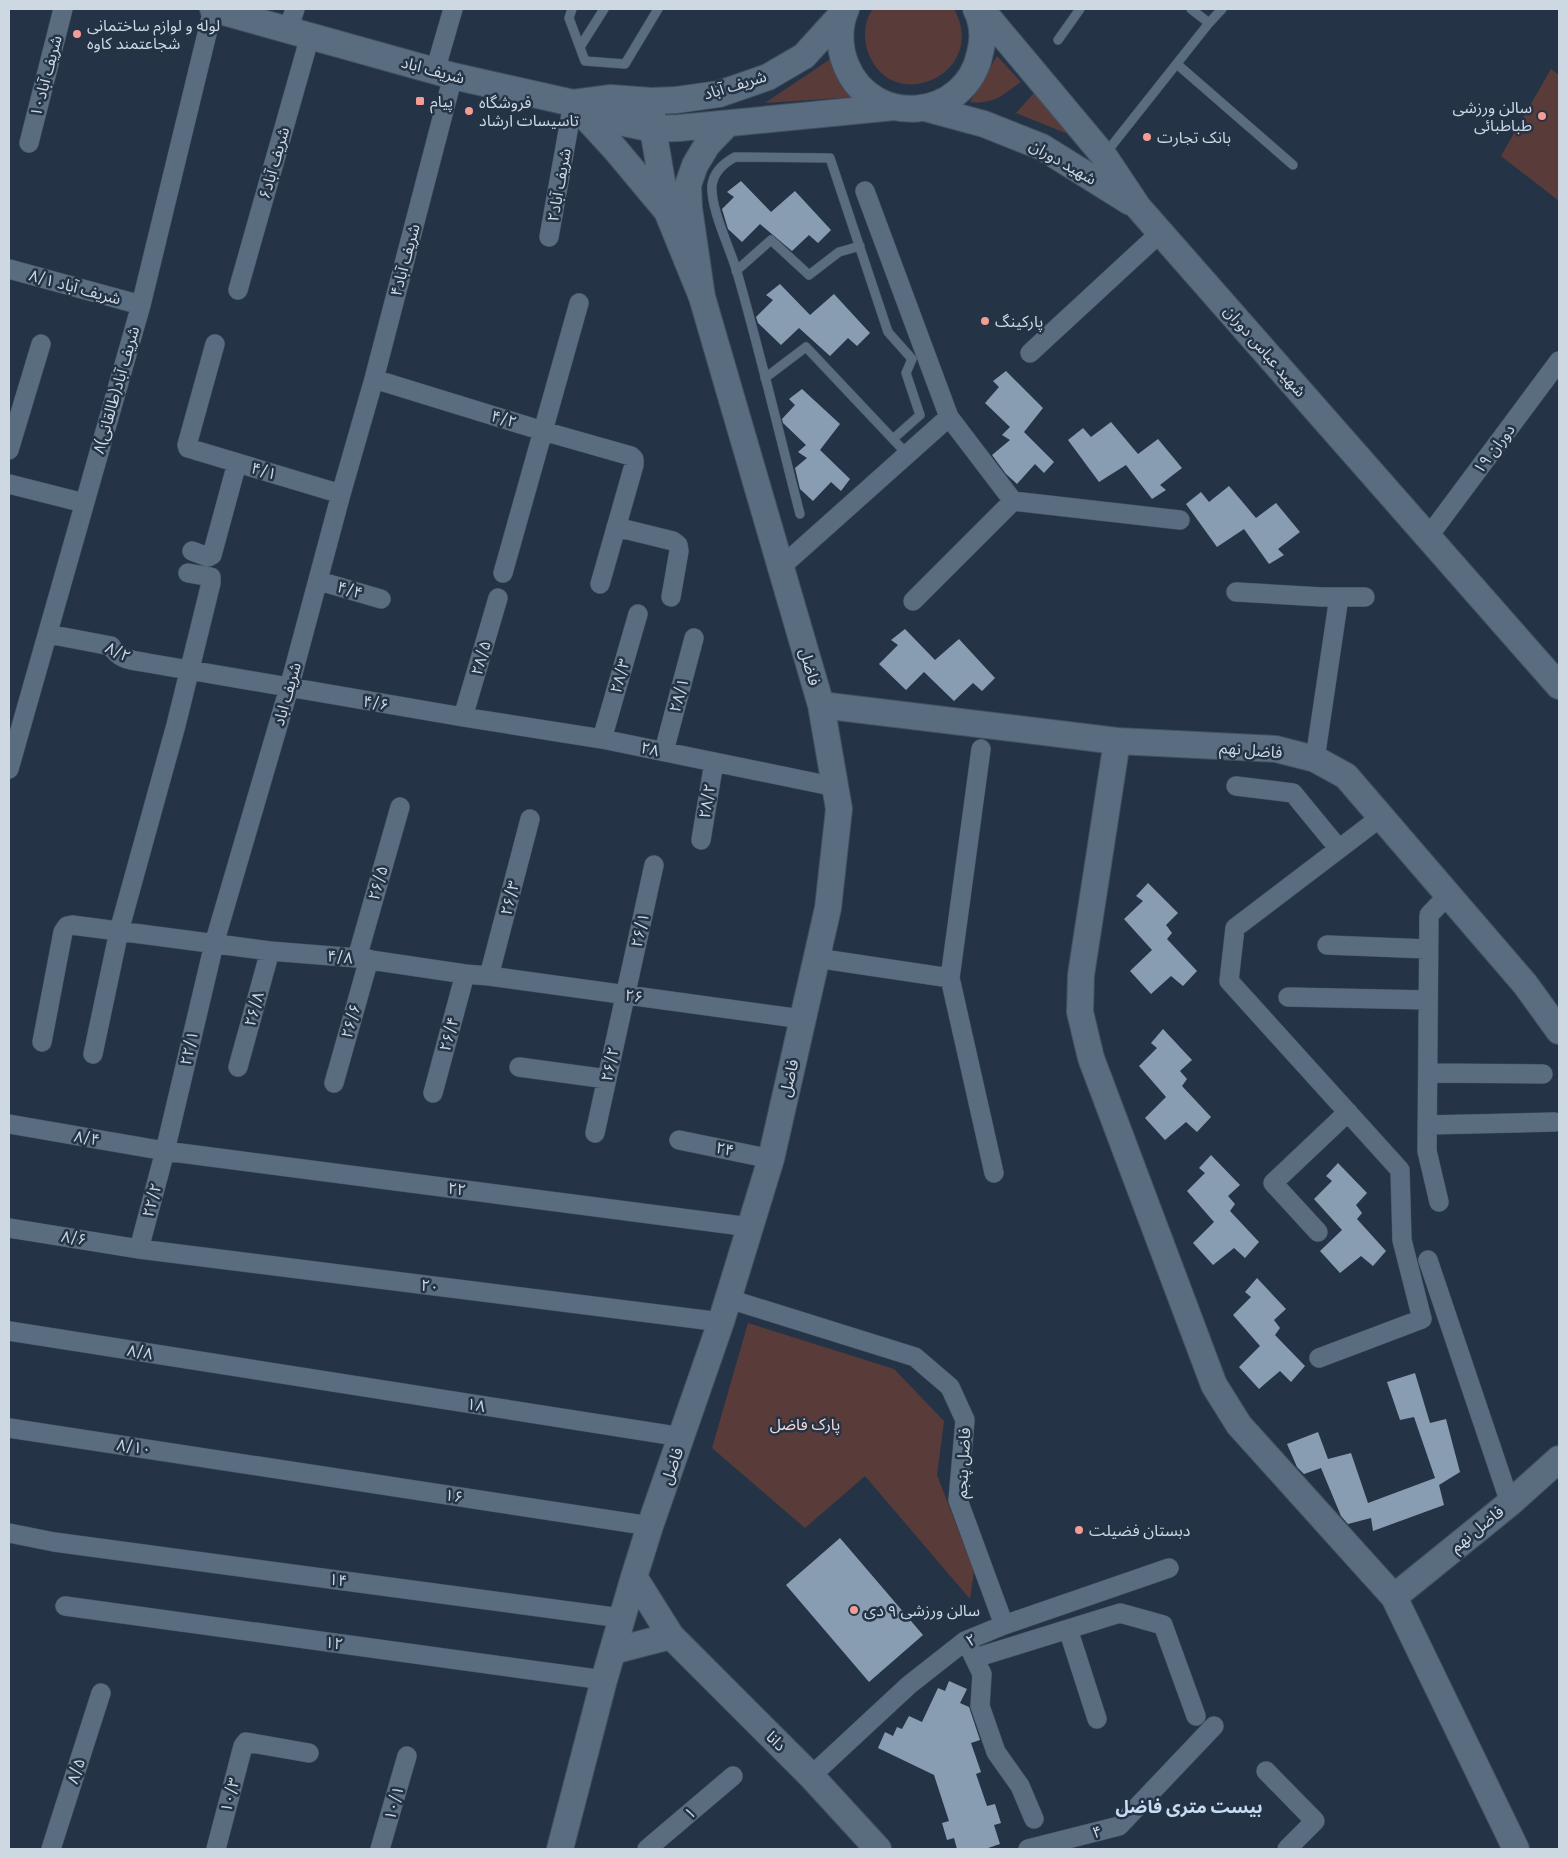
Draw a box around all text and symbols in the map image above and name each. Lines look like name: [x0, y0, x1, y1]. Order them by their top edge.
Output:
place label: لوله و لوازم ساختمانی شجاعتمند کاوه: [87, 16, 220, 53]
marker: لوله و لوازم ساختمانی شجاعتمند کاوه: [71, 28, 83, 40]
street label: شریف آباد۱۰: [26, 33, 66, 119]
street label: شریف اباد: [399, 52, 467, 88]
street label: شریف آباد: [701, 66, 769, 104]
place label: پیام: [430, 92, 453, 114]
place label: فروشگاه تاسیسات ارشاد: [479, 93, 579, 130]
marker: پیام: [414, 95, 426, 107]
place label: سالن ورزشی طباطبائی: [1452, 98, 1532, 135]
marker: فروشگاه تاسیسات ارشاد: [463, 105, 475, 117]
marker: سالن ورزشی طباطبائی: [1536, 110, 1548, 122]
street label: شریف آباد۶: [255, 125, 293, 201]
place label: بانک تجارت: [1157, 128, 1231, 147]
marker: بانک تجارت: [1141, 131, 1153, 143]
street label: شهید دوران: [1026, 135, 1100, 189]
street label: شریف آباد۲: [543, 147, 575, 223]
street label: ۴شریف آباد: [386, 222, 424, 298]
street label: شریف آباد ۸/۱: [27, 266, 123, 308]
street label: شهید عباس دوران: [1220, 301, 1310, 401]
place label: پارکینگ: [995, 312, 1043, 332]
marker: پارکینگ: [979, 315, 991, 327]
street label: ۸شریف آباد(طالقانی): [89, 324, 143, 456]
street label: ۴/۲: [489, 406, 519, 432]
street label: دوران ۱۹: [1469, 420, 1519, 478]
street label: ۴/۱: [249, 458, 279, 484]
street label: ۴/۴: [335, 577, 365, 603]
street label: ۸/۲: [102, 638, 134, 666]
street label: ۲۸/۵: [467, 639, 495, 677]
street label: فاضل: [796, 646, 824, 688]
street label: ۲۸/۳: [606, 657, 634, 695]
street label: شریف اباد: [269, 660, 305, 728]
street label: ۲۸/۱: [665, 676, 693, 714]
street label: ۴/۶: [362, 691, 390, 715]
street label: ۲۸: [639, 738, 661, 760]
street label: فاضل نهم: [1218, 738, 1283, 765]
street label: ۲۸/۲: [695, 782, 719, 820]
street label: ۲۶/۵: [364, 864, 392, 902]
street label: ۲۶/۳: [497, 879, 523, 917]
street label: ۲۶/۱: [627, 911, 653, 949]
street label: ۴/۸: [326, 946, 354, 968]
street label: ۲۶: [624, 985, 644, 1007]
street label: ۲۶/۸: [240, 990, 268, 1028]
street label: ۲۶/۶: [337, 1002, 365, 1040]
street label: ۲۶/۴: [435, 1015, 463, 1053]
street label: ۲۲/۱: [176, 1029, 202, 1067]
street label: ۲۶/۲: [597, 1045, 623, 1083]
street label: فاضل: [775, 1057, 803, 1099]
street label: ۸/۴: [73, 1126, 101, 1150]
street label: ۲۴: [714, 1138, 736, 1160]
street label: ۲۲: [447, 1178, 467, 1200]
street label: ۲۲/۲: [138, 1181, 166, 1219]
street label: ۸/۶: [60, 1227, 88, 1249]
street label: ۲۰: [420, 1275, 440, 1297]
street label: ۸/۸: [126, 1341, 154, 1363]
street label: ۱۸: [465, 1394, 487, 1416]
park label: پارک فاضل: [770, 1415, 840, 1435]
street label: فاضل پنجم: [952, 1427, 977, 1499]
street label: ۸/۱۰: [115, 1435, 153, 1459]
street label: فاضل: [657, 1445, 687, 1487]
street label: ۱۶: [443, 1485, 465, 1507]
street label: فاضل نهم: [1446, 1502, 1509, 1559]
place label: دبستان فضیلت: [1089, 1521, 1190, 1540]
marker: دبستان فضیلت: [1073, 1524, 1085, 1536]
street label: ۱۴: [328, 1569, 348, 1591]
place label: سالن ورزشی ۹ دی: [864, 1601, 980, 1620]
marker: سالن ورزشی ۹ دی: [848, 1604, 860, 1616]
street label: ۲: [963, 1629, 979, 1651]
street label: ۱۲: [324, 1632, 344, 1654]
street label: دانا: [762, 1727, 790, 1755]
street label: ۸/۵: [63, 1756, 89, 1786]
street label: ۱۰/۳: [216, 1776, 244, 1814]
street label: ۱۰/۱: [380, 1784, 408, 1822]
district label: بیست متری فاضل: [1116, 1796, 1262, 1818]
street label: ۱: [680, 1803, 700, 1823]
street label: ۴: [1090, 1822, 1104, 1842]

